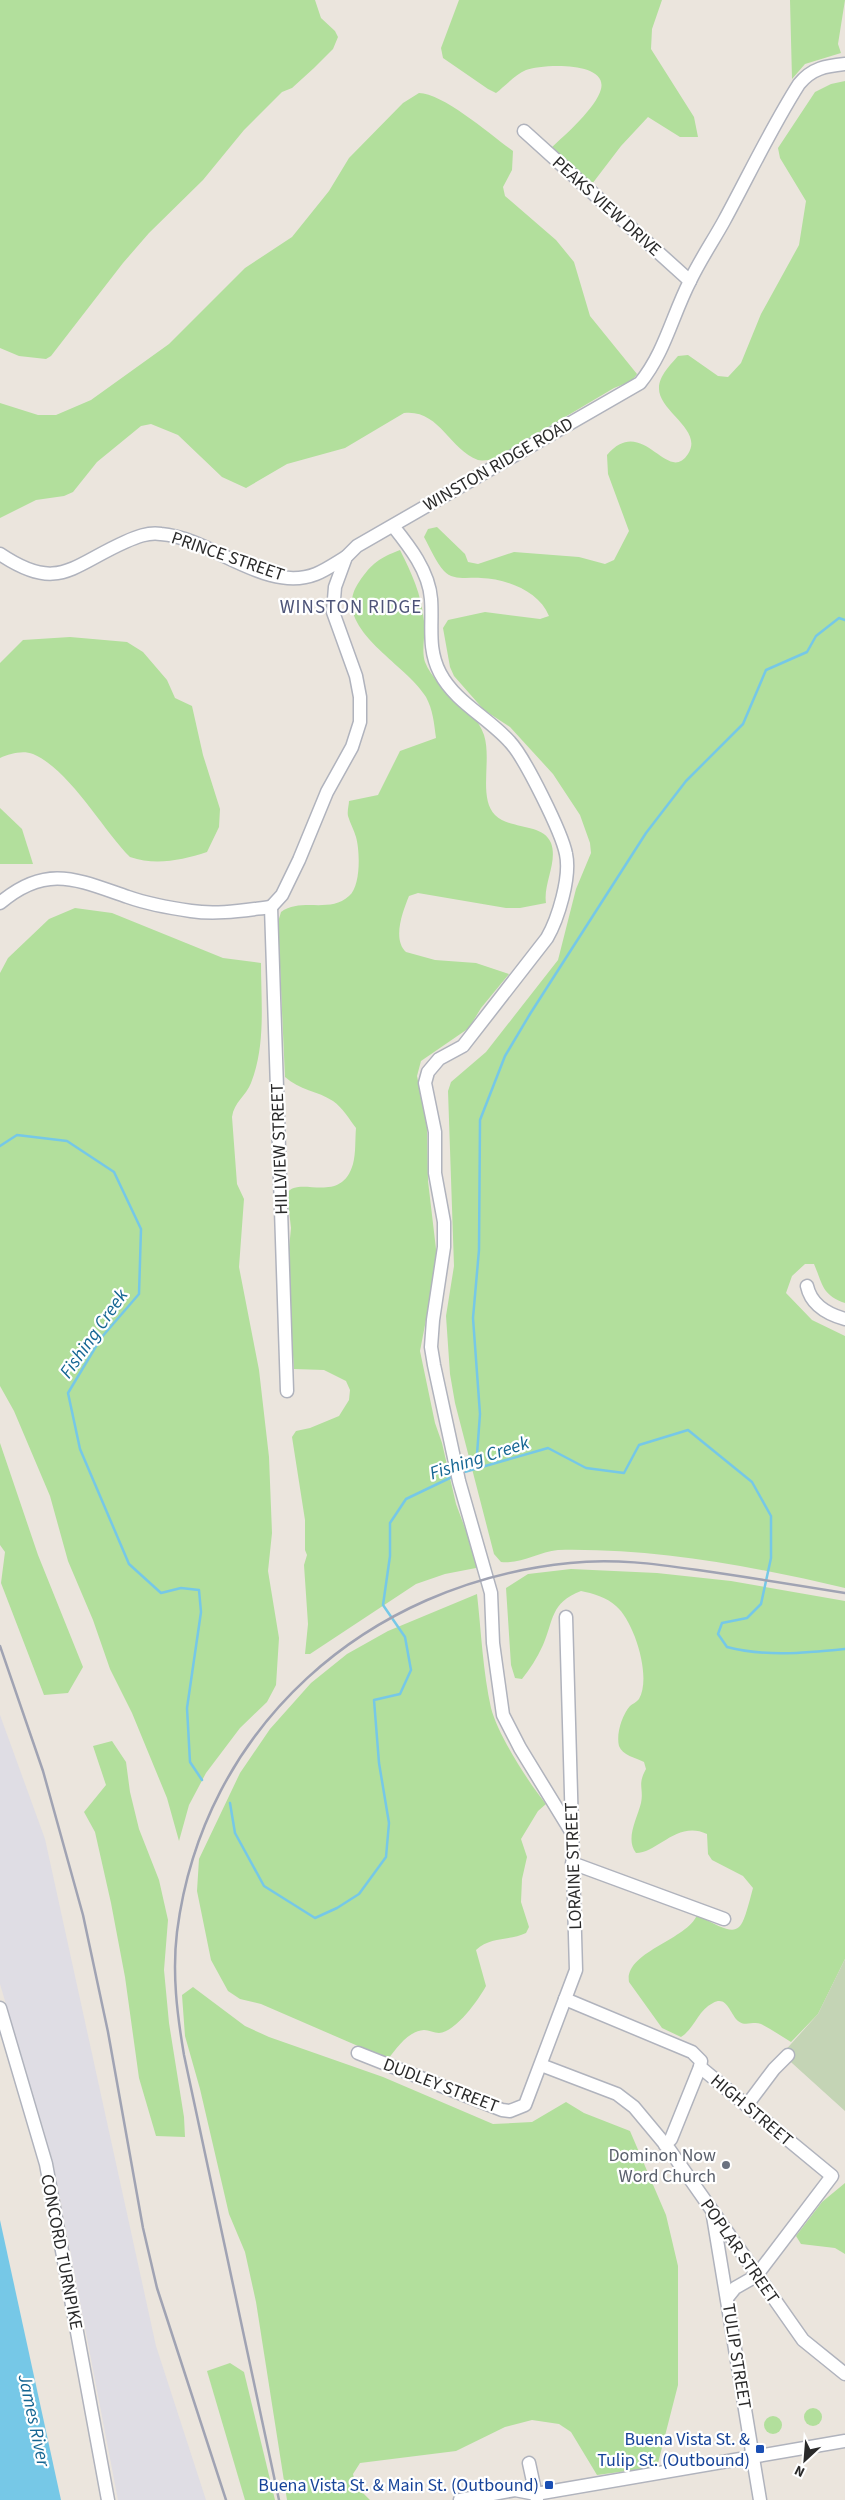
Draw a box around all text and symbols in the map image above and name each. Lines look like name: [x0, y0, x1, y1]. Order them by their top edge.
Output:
street label: PEAKS VIEW DRIVE: [547, 151, 667, 262]
street label: WINSTON RIDGE ROAD: [419, 411, 578, 518]
street label: PRINCE STREET: [168, 525, 288, 588]
district label: WINSTON RIDGE: [280, 594, 422, 621]
street label: HILLVIEW STREET: [265, 1082, 294, 1215]
water label: Fishing Creek: [53, 1283, 136, 1384]
water label: Fishing Creek: [426, 1429, 534, 1487]
street label: LORAINE STREET: [559, 1802, 588, 1930]
street label: DUDLEY STREET: [379, 2052, 503, 2119]
street label: HIGH STREET: [705, 2068, 799, 2153]
place label: Dominon Now Word Church: [608, 2143, 716, 2189]
marker: Dominon Now Word Church: [720, 2159, 732, 2171]
street label: CONCORD TURNPIKE: [34, 2172, 89, 2332]
street label: POPLAR STREET: [694, 2194, 785, 2309]
street label: TULIP STREET: [716, 2302, 757, 2411]
water label: James River: [10, 2371, 57, 2470]
place label: Buena Vista St. & Tulip St. (Outbound): [597, 2427, 750, 2473]
north arrow: [780, 2435, 830, 2485]
marker: Buena Vista St. & Tulip St. (Outbound): [754, 2443, 766, 2455]
text: N: [791, 2460, 808, 2482]
place label: Buena Vista St. & Main St. (Outbound): [258, 2473, 539, 2498]
marker: Buena Vista St. & Main St. (Outbound): [543, 2479, 555, 2491]

